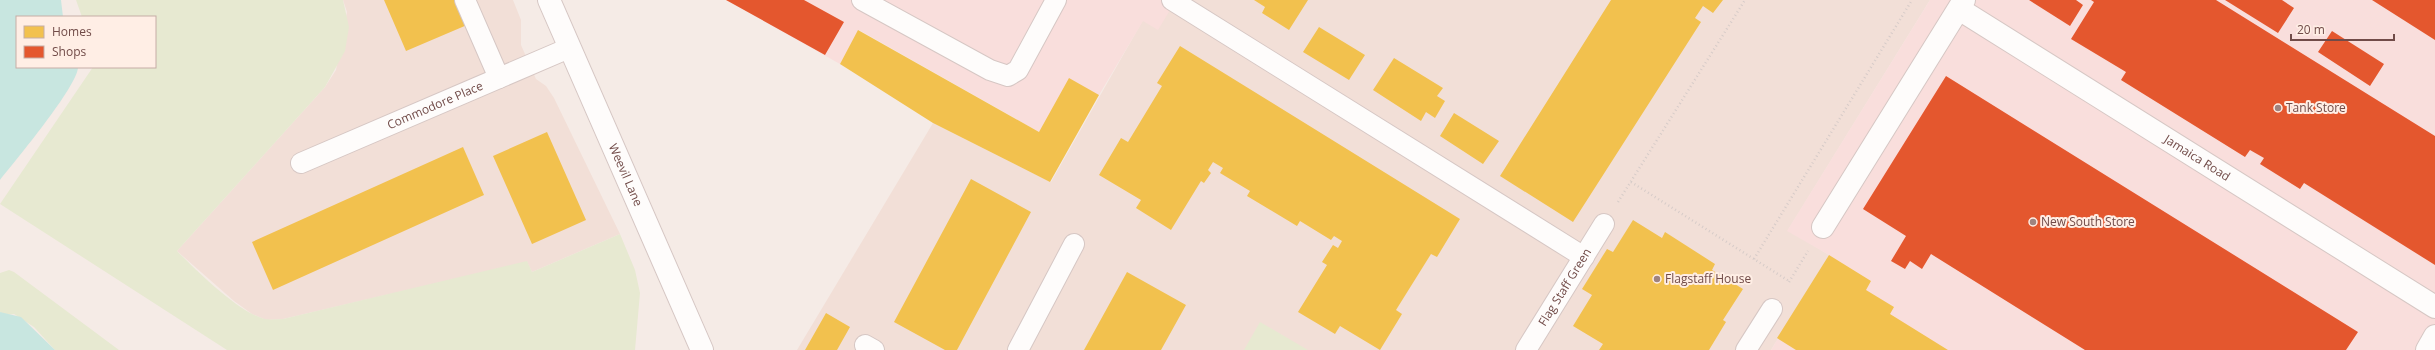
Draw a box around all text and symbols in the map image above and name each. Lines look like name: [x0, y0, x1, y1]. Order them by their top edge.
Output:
legend: [16, 16, 156, 68]
scale bar: [2291, 16, 2394, 42]
text: 20 m: [2297, 21, 2325, 38]
text: Homes: [52, 23, 92, 40]
text: Shops: [52, 43, 87, 60]
street label: Commodore Place: [384, 77, 486, 133]
place label: Tank Store: [2286, 99, 2346, 116]
marker: Tank Store: [2273, 103, 2283, 113]
street label: Jamaica Road: [2160, 130, 2234, 185]
street label: Weevil Lane: [605, 141, 647, 209]
place label: New South Store: [2041, 213, 2135, 230]
marker: New South Store: [2028, 217, 2038, 227]
street label: Flag Staff Green: [1534, 245, 1595, 329]
place label: Flagstaff House: [1665, 270, 1751, 287]
marker: Flagstaff House: [1652, 274, 1662, 284]

